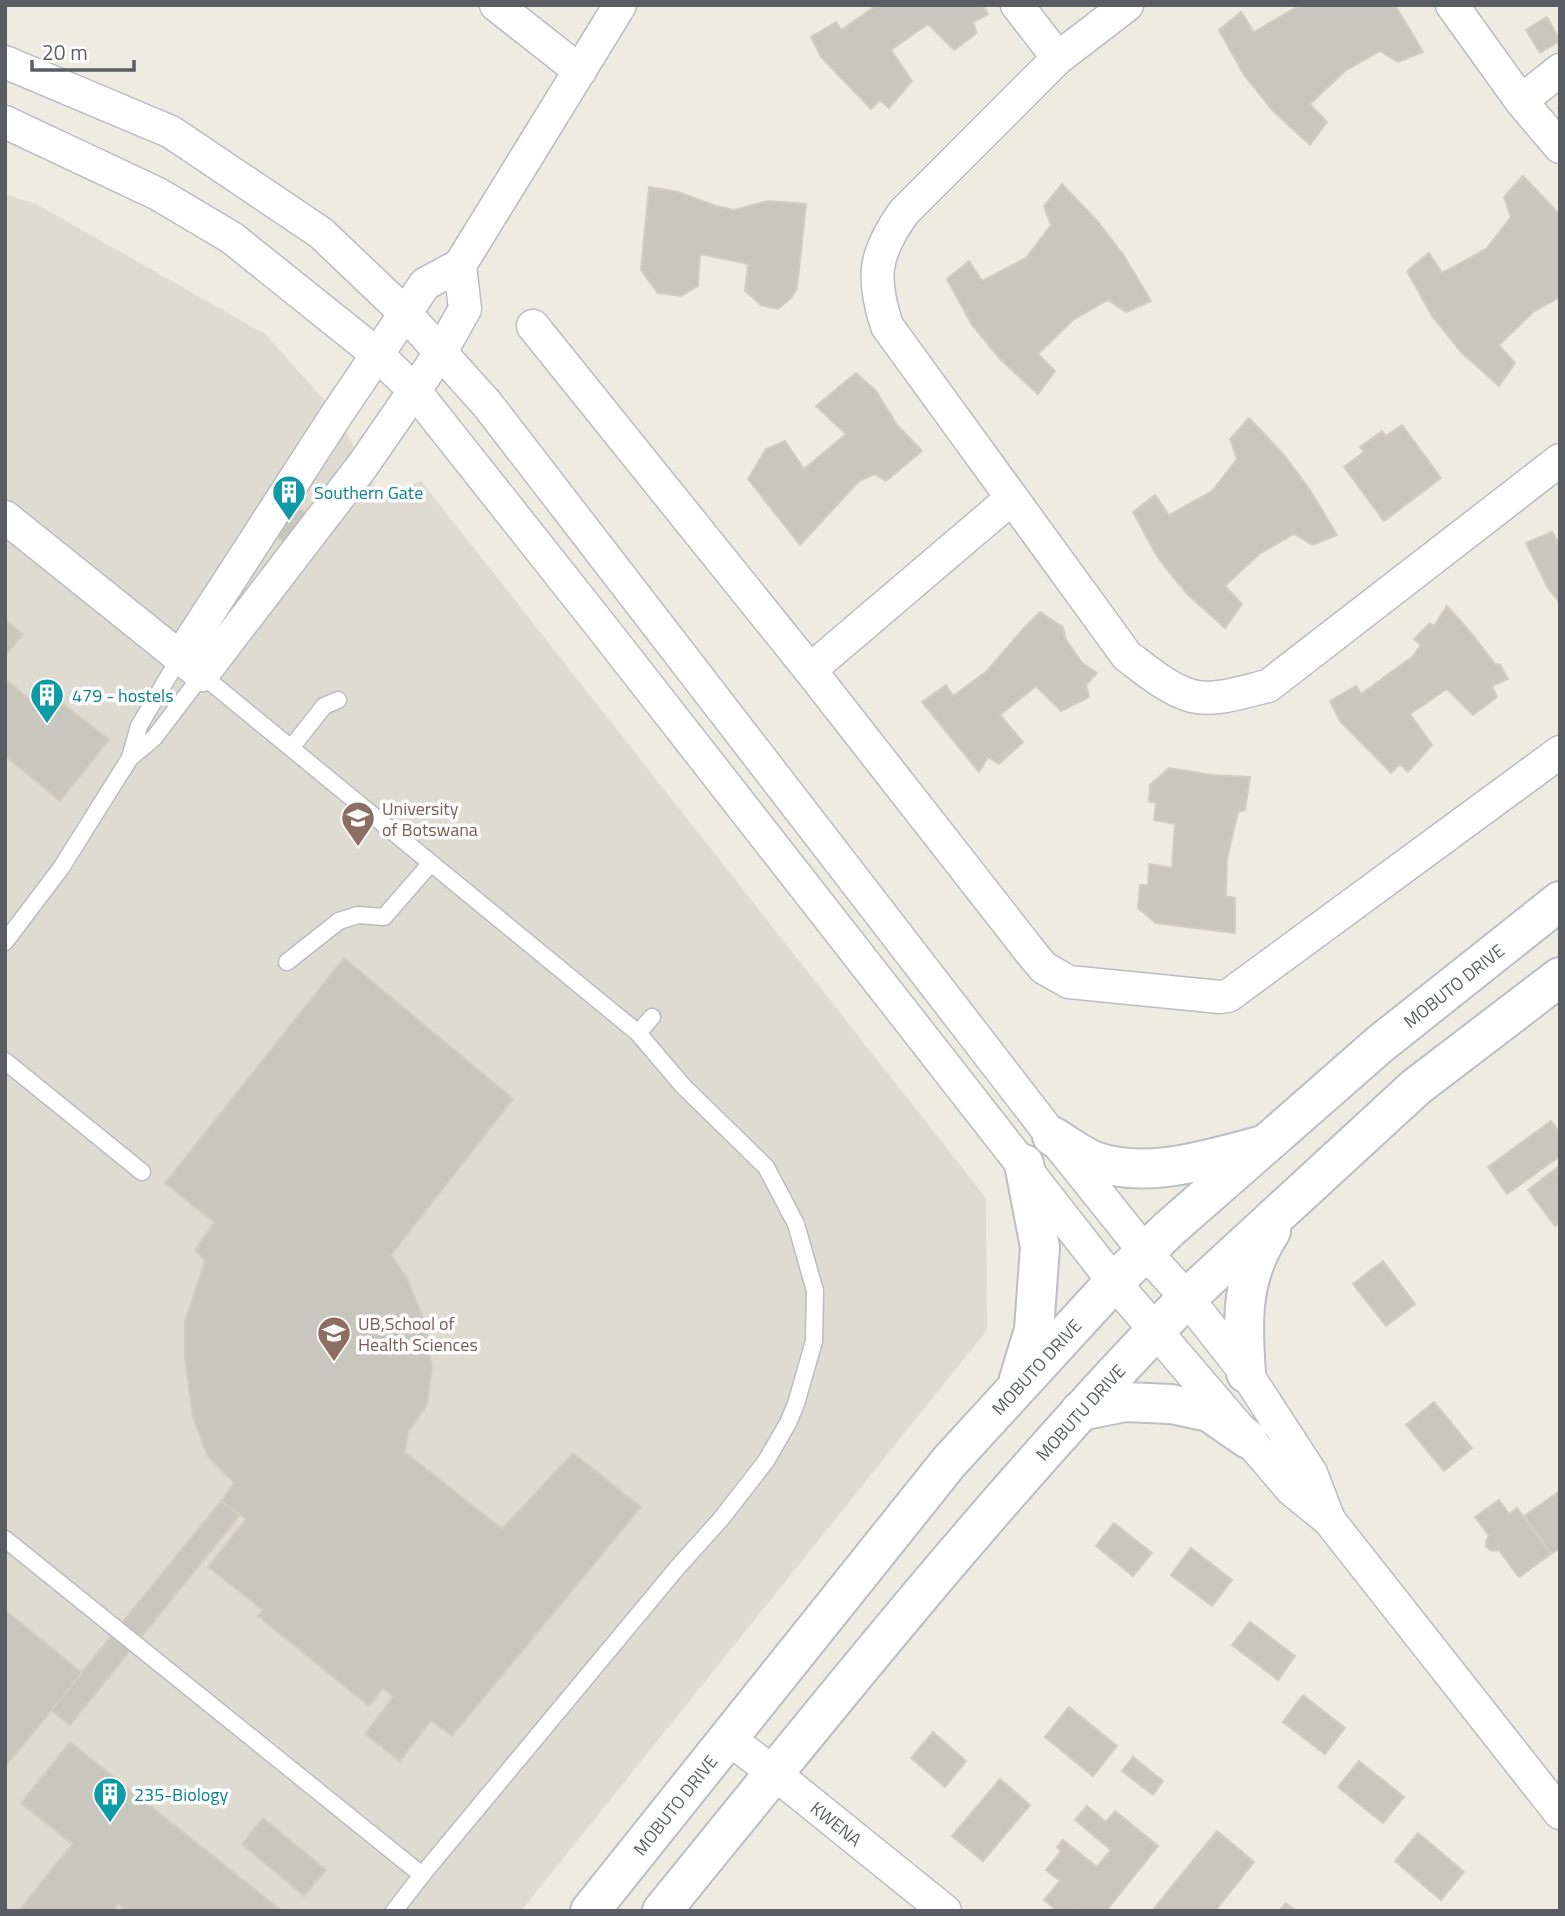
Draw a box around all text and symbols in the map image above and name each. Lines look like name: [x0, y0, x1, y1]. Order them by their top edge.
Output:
scale bar: [32, 28, 133, 72]
text: 20 m: [42, 36, 88, 68]
building icon: Southern Gate: [270, 473, 308, 522]
place label: Southern Gate: [314, 479, 423, 506]
building icon: 479 - hostels: [28, 676, 66, 725]
place label: 479 - hostels: [72, 682, 174, 709]
place label: University of Botswana: [382, 795, 478, 843]
school or university icon: University of Botswana: [339, 799, 377, 848]
street label: MOBUTO DRIVE: [1397, 937, 1510, 1034]
place label: UB,School of Health Sciences: [358, 1310, 478, 1358]
street label: MOBUTO DRIVE: [985, 1313, 1088, 1421]
school or university icon: UB,School of Health Sciences: [315, 1314, 353, 1363]
street label: MOBUTU DRIVE: [1029, 1358, 1131, 1467]
street label: MOBUTO DRIVE: [626, 1749, 724, 1861]
building icon: 235-Biology: [91, 1775, 129, 1824]
place label: 235-Biology: [134, 1781, 229, 1808]
street label: KWENA: [805, 1794, 868, 1853]

